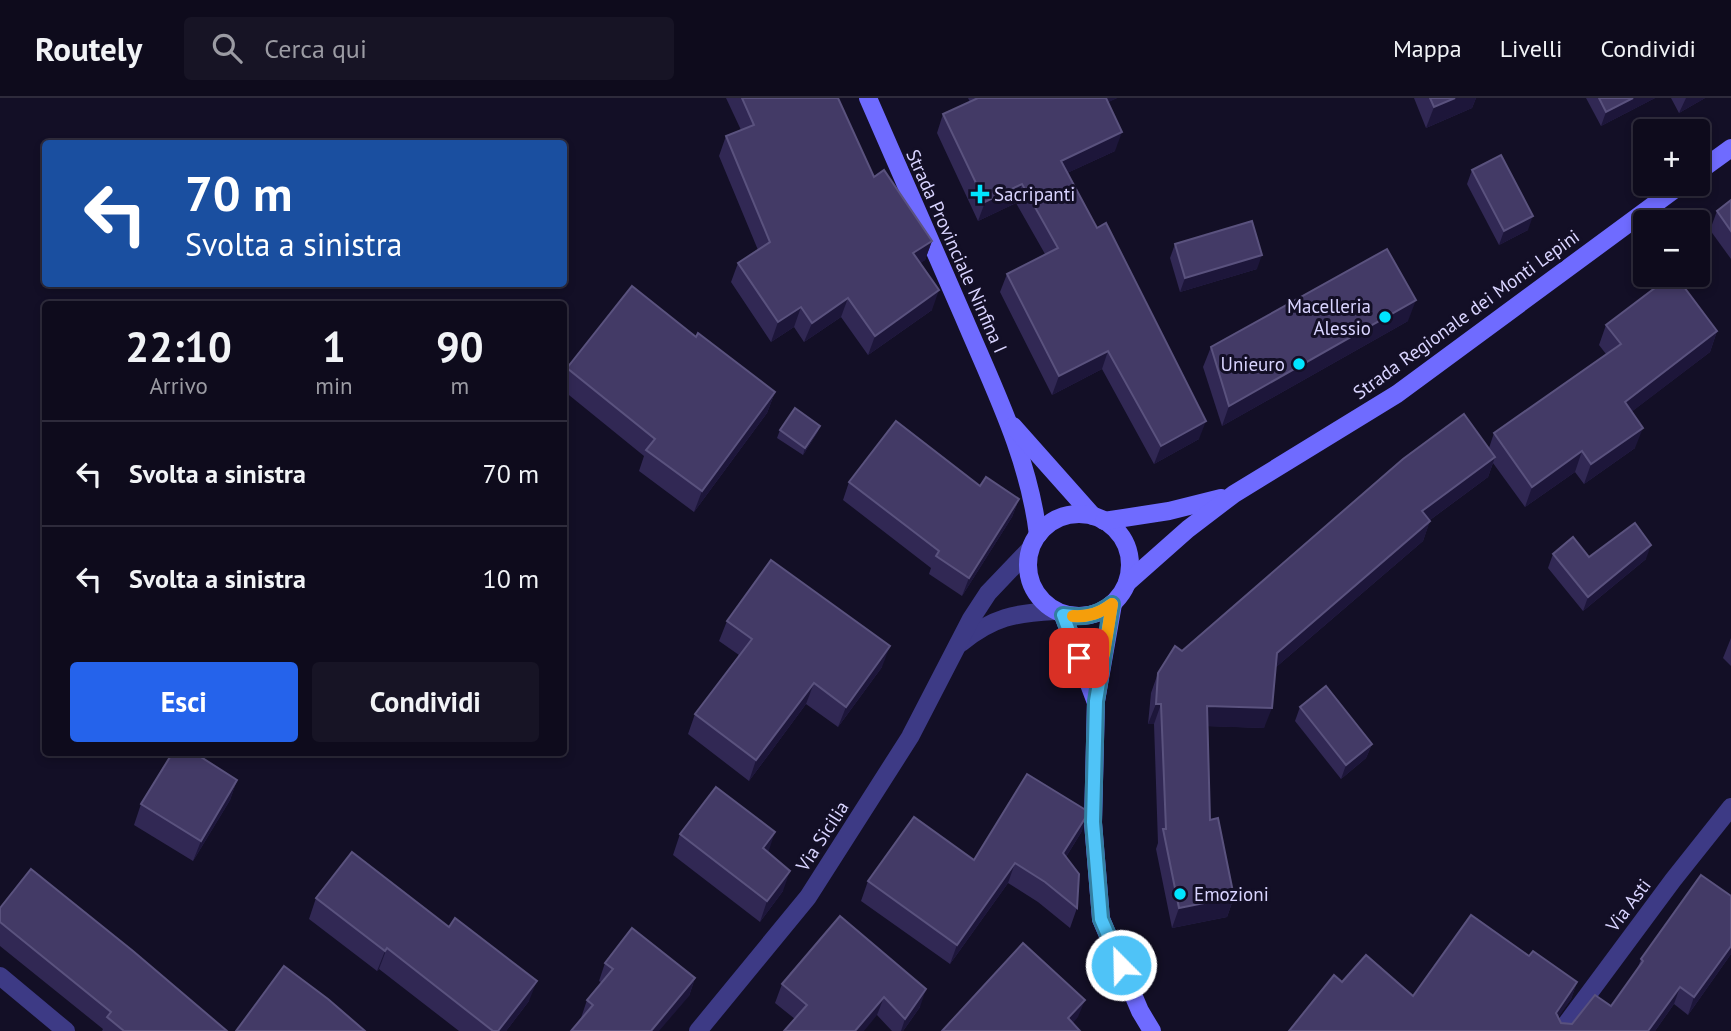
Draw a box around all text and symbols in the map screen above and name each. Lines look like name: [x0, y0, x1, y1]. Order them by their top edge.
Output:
search box: [184, 17, 674, 80]
text: Routely: [35, 27, 142, 70]
icon: search: [208, 29, 246, 67]
text: Cerca qui: [264, 32, 367, 65]
text: Mappa: [1393, 33, 1462, 64]
text: Livelli: [1500, 33, 1562, 64]
text: Condividi: [1600, 33, 1696, 64]
map controls: [1633, 119, 1710, 287]
button: +: [1633, 119, 1710, 196]
street label: Strada Provinciale Ninfina I: [901, 145, 1013, 357]
text: 70 m: [185, 161, 292, 225]
icon: left: [70, 168, 161, 259]
place label: Sacripanti: [994, 182, 1075, 206]
marker: Sacripanti: [972, 186, 988, 202]
button: −: [1633, 210, 1710, 287]
text: Svolta a sinistra: [185, 223, 402, 265]
street label: Strada Regionale dei Monti Lepini: [1348, 224, 1584, 404]
place label: Macelleria Alessio: [1287, 294, 1371, 340]
marker: Macelleria Alessio: [1377, 309, 1393, 325]
text: 22:10: [125, 319, 232, 374]
text: 1: [322, 319, 346, 374]
text: 90: [436, 319, 484, 374]
place label: Unieuro: [1221, 352, 1285, 376]
marker: Unieuro: [1291, 356, 1307, 372]
text: Arrivo: [149, 371, 208, 400]
text: min: [315, 371, 353, 400]
text: m: [450, 371, 469, 400]
icon: left: [70, 455, 108, 493]
text: Svolta a sinistra: [129, 457, 306, 490]
text: 70 m: [483, 457, 539, 490]
icon: left: [70, 560, 108, 598]
text: Svolta a sinistra: [129, 562, 306, 595]
text: 10 m: [483, 562, 539, 595]
pin: [1049, 628, 1109, 688]
icon: arrive: [1060, 639, 1098, 677]
button: Esci: [70, 662, 298, 742]
button: Condividi: [312, 662, 539, 742]
street label: Via Sicilia: [790, 796, 854, 877]
street label: Via Asti: [1600, 874, 1656, 937]
place label: Emozioni: [1194, 882, 1269, 906]
marker: Emozioni: [1172, 886, 1188, 902]
position arrow: [1084, 928, 1158, 1002]

